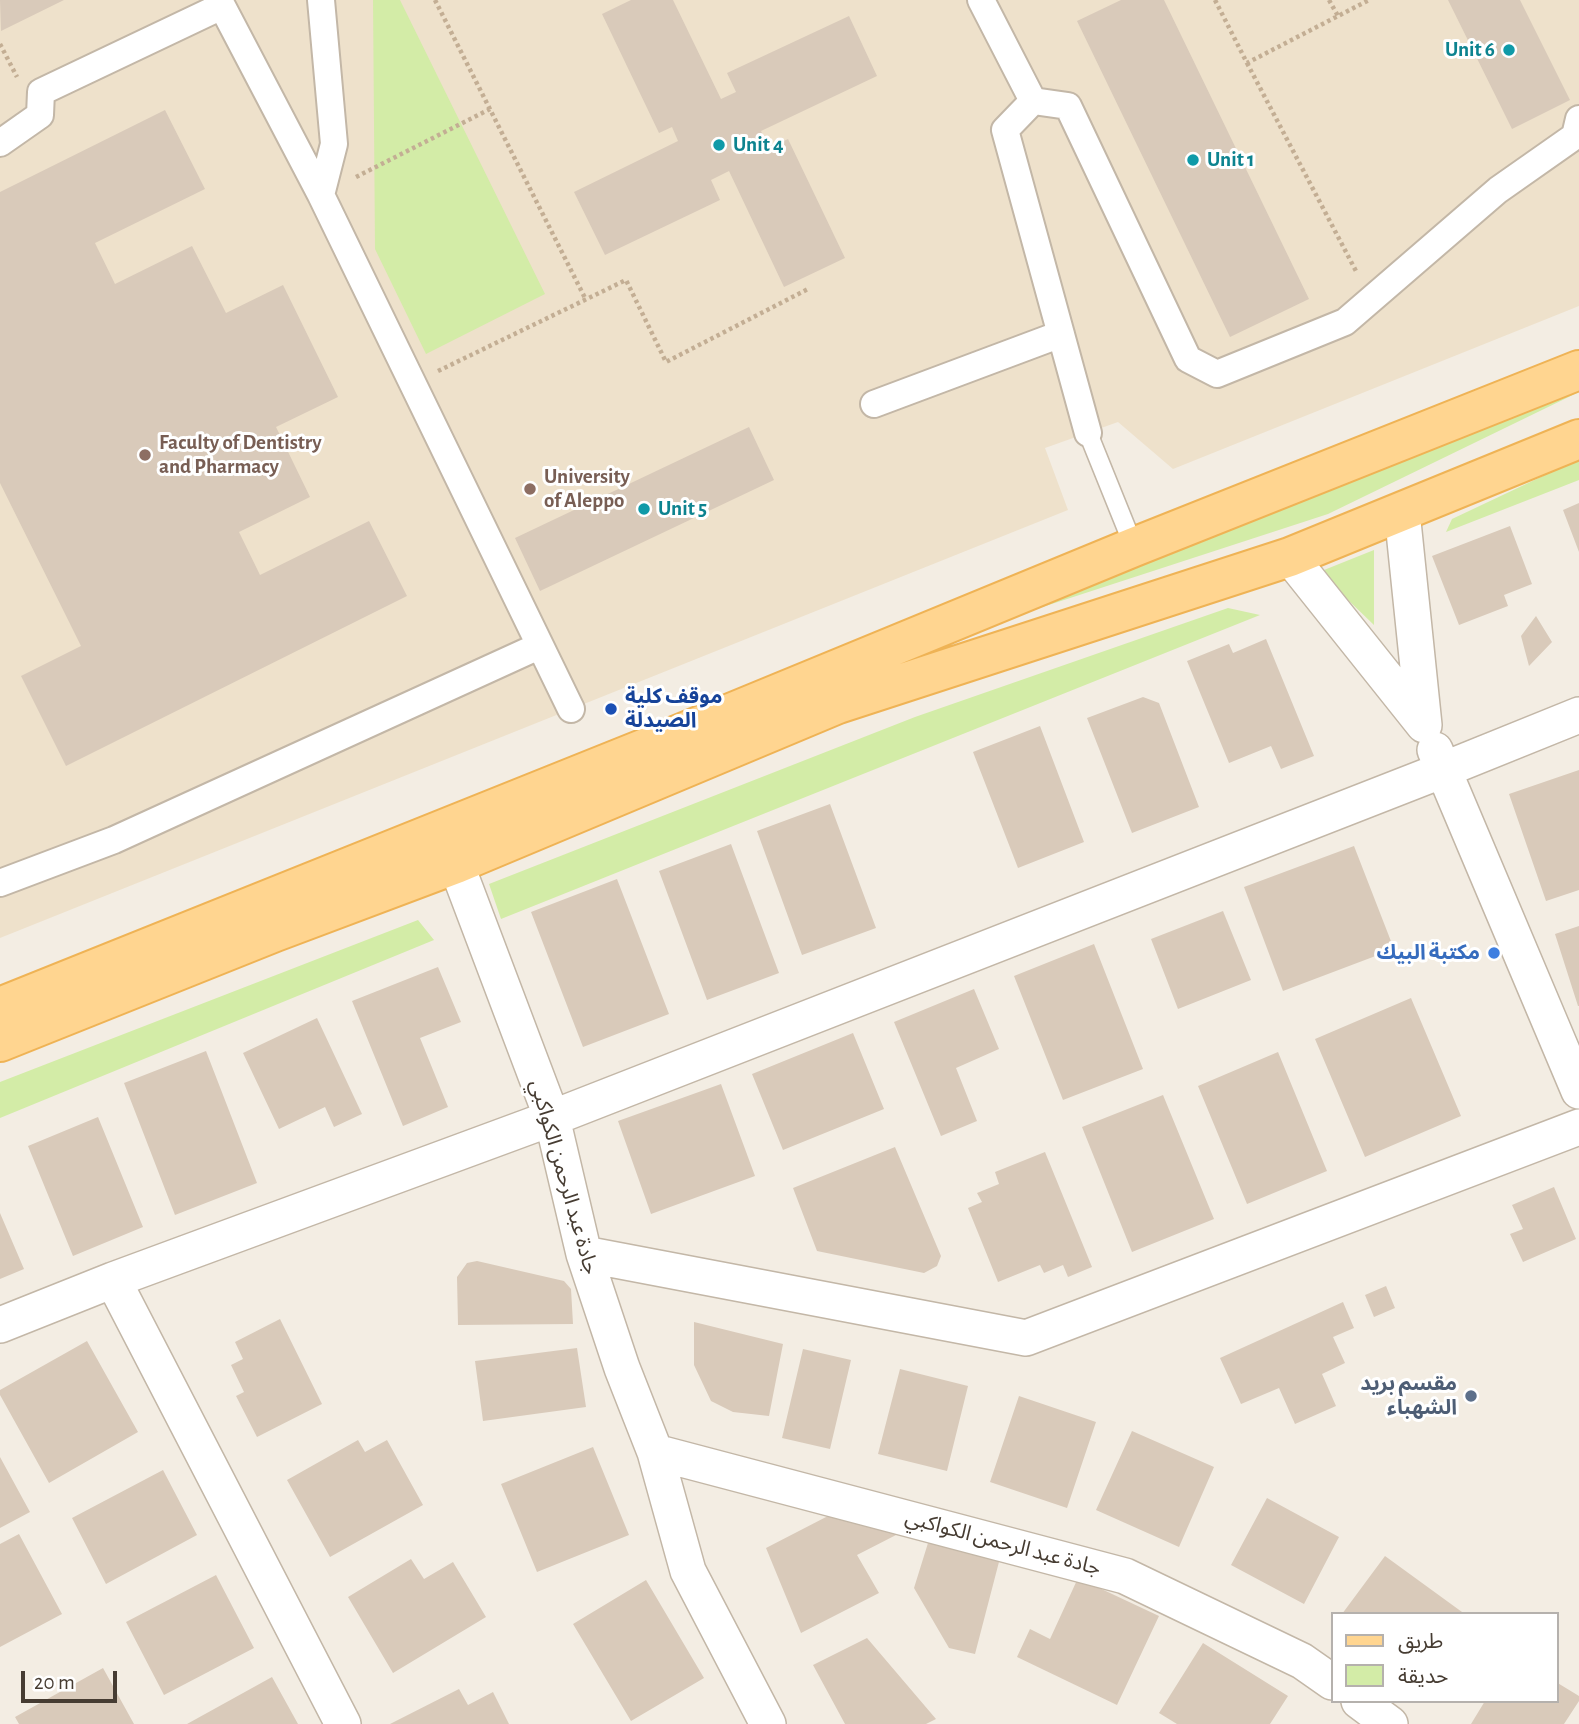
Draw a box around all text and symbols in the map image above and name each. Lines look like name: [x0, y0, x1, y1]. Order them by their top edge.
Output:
place label: Unit 6: [1445, 37, 1495, 63]
marker: Unit 6: [1501, 42, 1517, 58]
place label: Unit 4: [733, 132, 783, 158]
marker: Unit 4: [711, 137, 727, 153]
place label: Unit 1: [1207, 147, 1254, 173]
marker: Unit 1: [1185, 152, 1201, 168]
place label: Faculty of Dentistry and Pharmacy: [159, 430, 322, 480]
marker: Faculty of Dentistry and Pharmacy: [137, 447, 153, 463]
place label: University of Aleppo: [544, 464, 630, 514]
marker: University of Aleppo: [522, 481, 538, 497]
place label: Unit 5: [658, 496, 707, 522]
marker: Unit 5: [636, 501, 652, 517]
place label: موقف كلية الصيدلة: [625, 684, 722, 734]
marker: موقف كلية الصيدلة: [603, 701, 619, 717]
place label: مكتبة البيك: [1377, 940, 1480, 966]
marker: مكتبة البيك: [1486, 945, 1502, 961]
street label: جادة عبد الرحمن الكواكبي: [524, 1077, 604, 1277]
place label: مقسم بريد الشهباء: [1360, 1371, 1457, 1421]
marker: مقسم بريد الشهباء: [1463, 1388, 1479, 1404]
street label: جادة عبد الرحمن الكواكبي: [902, 1505, 1104, 1581]
legend: [1330, 1612, 1558, 1703]
text: طريق: [1398, 1631, 1443, 1652]
scale bar: [24, 1658, 121, 1702]
text: حديقة: [1398, 1666, 1448, 1687]
text: 20 m: [34, 1672, 75, 1693]

